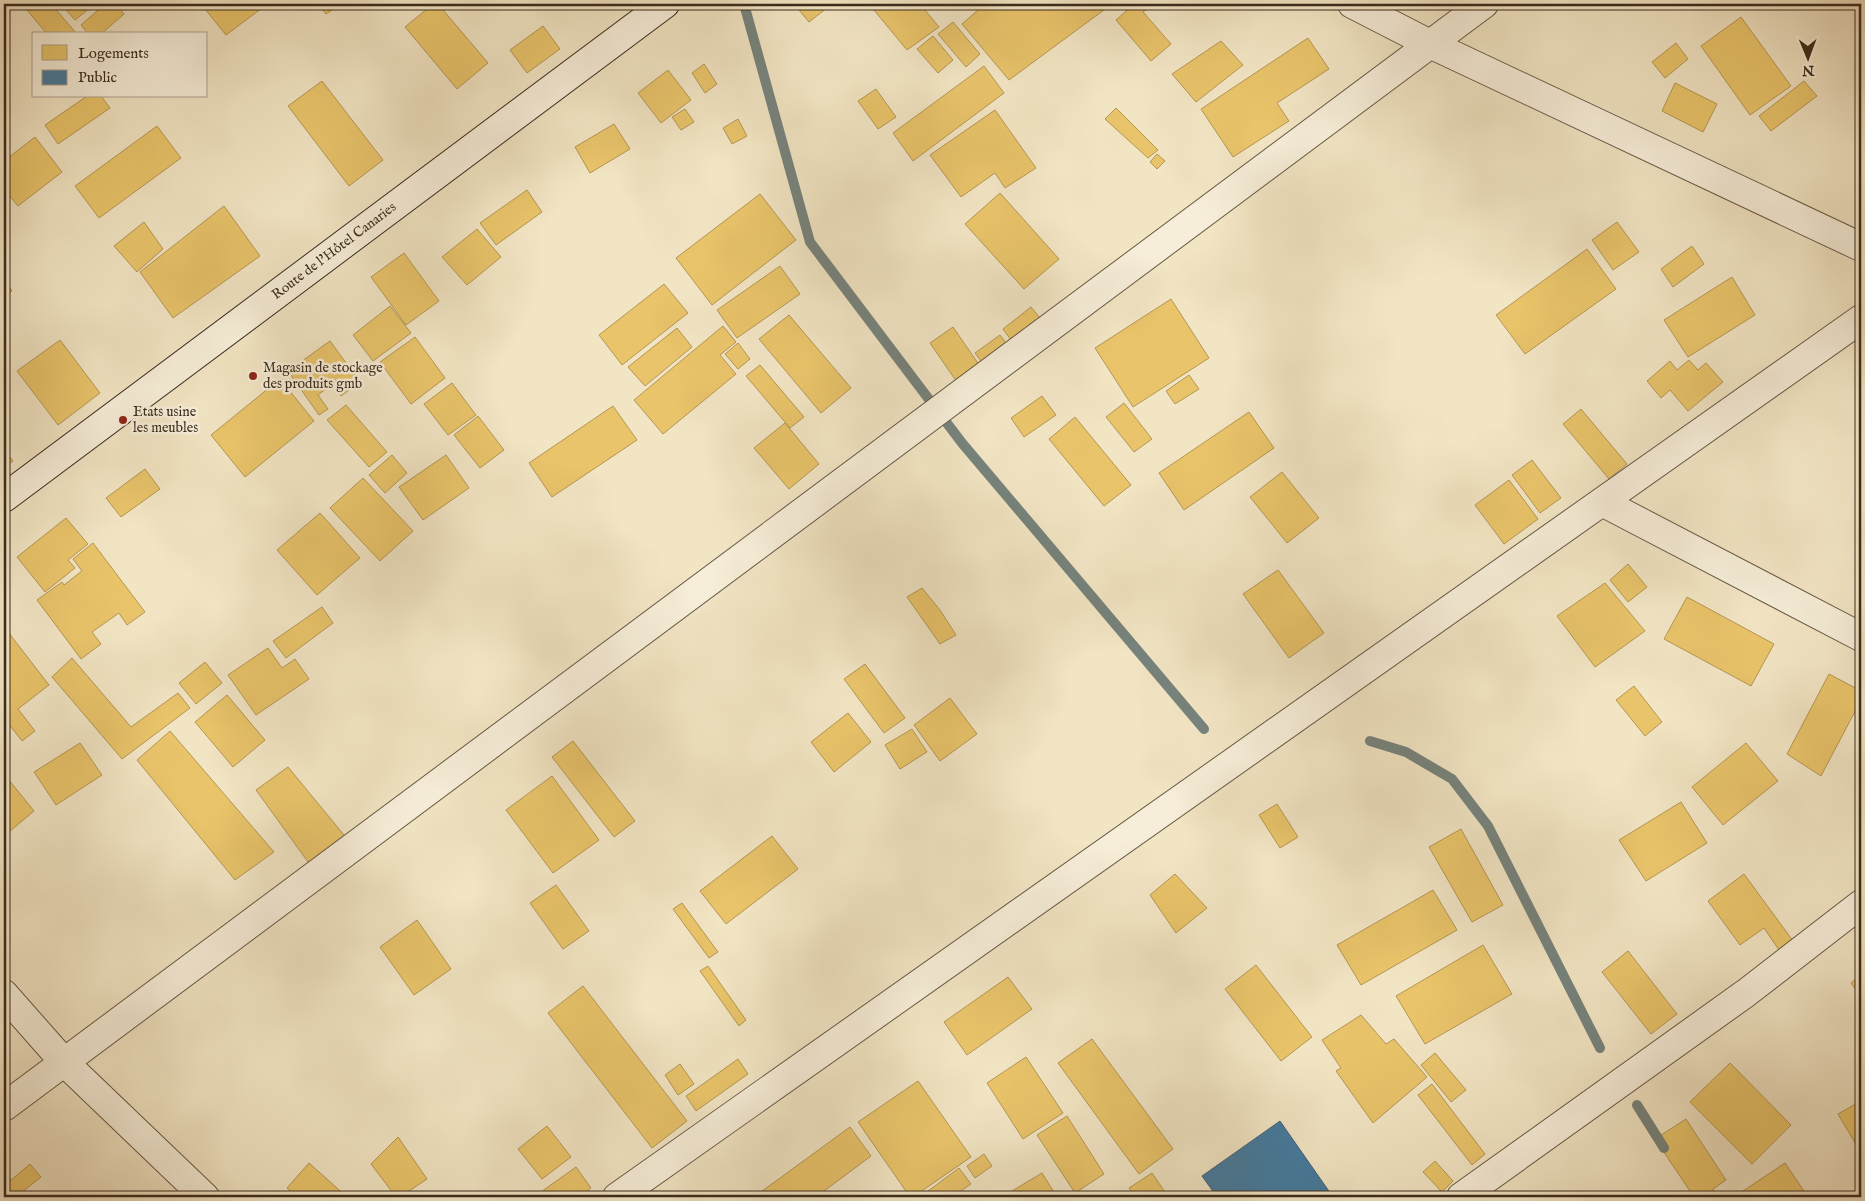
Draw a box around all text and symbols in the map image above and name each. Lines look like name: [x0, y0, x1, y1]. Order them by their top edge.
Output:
legend: [32, 32, 208, 98]
north arrow: [1782, 32, 1832, 82]
text: Logements: [78, 44, 149, 63]
text: N: [1802, 61, 1815, 79]
text: Public: [78, 68, 117, 87]
street label: Route de l'Hôtel Canaries: [268, 198, 400, 304]
place label: Magasin de stockage des produits gmb: [263, 359, 383, 393]
marker: Magasin de stockage des produits gmb: [247, 370, 259, 382]
place label: Etats usine les meubles: [133, 403, 198, 437]
marker: Etats usine les meubles: [117, 414, 129, 426]

